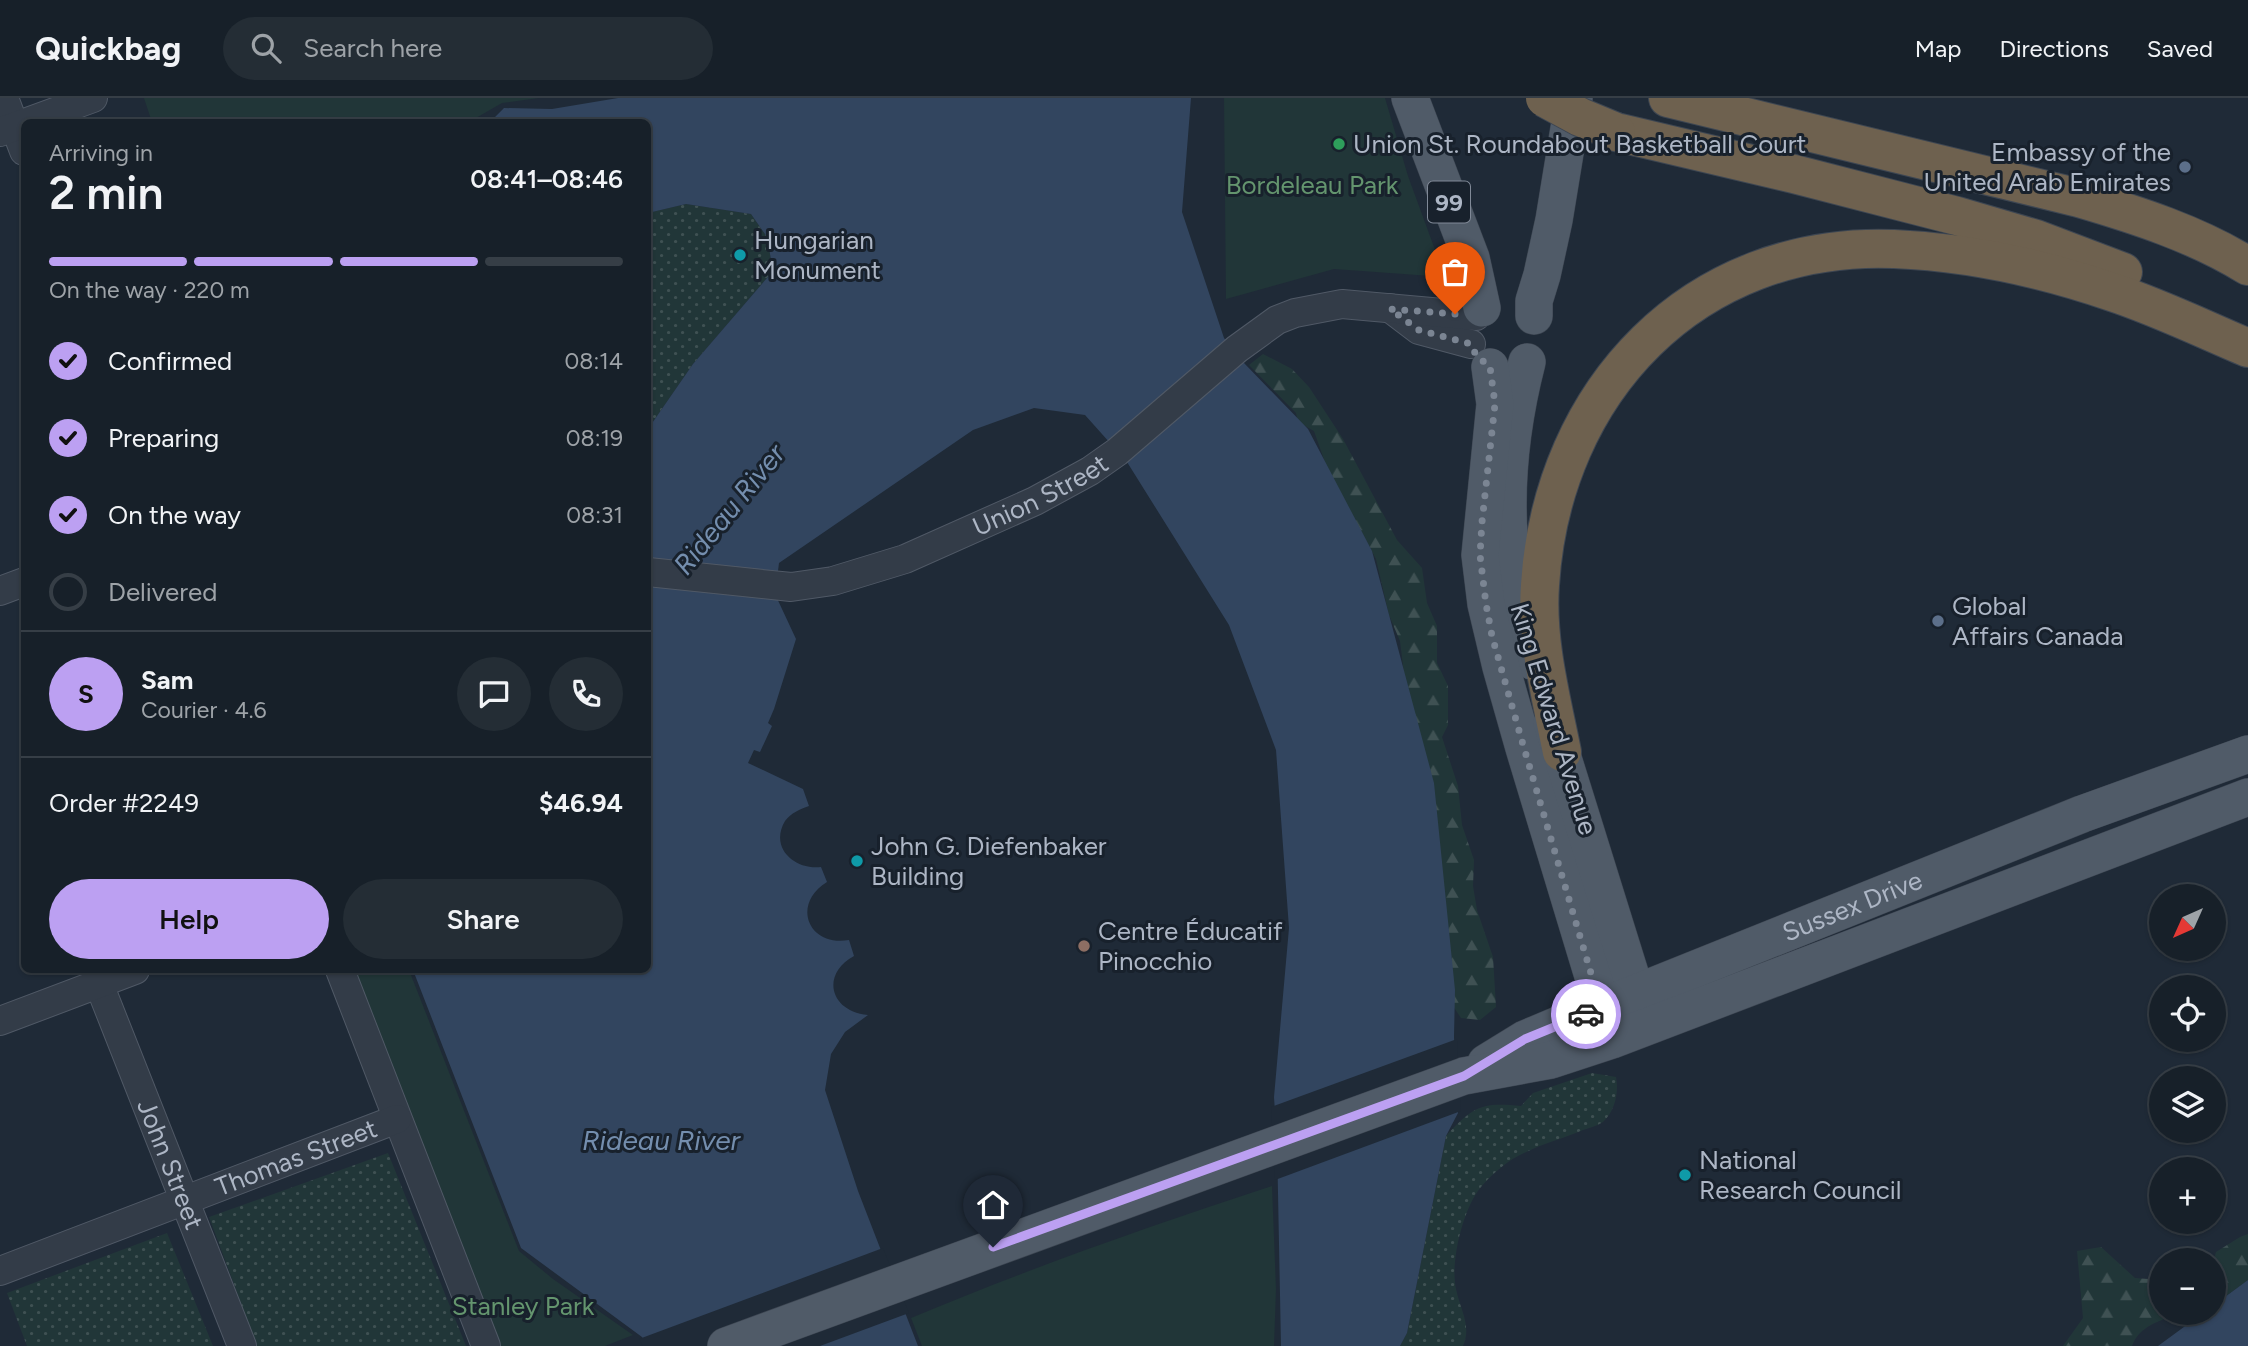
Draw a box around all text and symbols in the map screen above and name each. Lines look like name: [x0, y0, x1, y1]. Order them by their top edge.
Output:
search box: [223, 17, 713, 80]
text: Quickbag: [35, 29, 181, 68]
icon: search: [247, 29, 285, 67]
text: Search here: [303, 32, 442, 64]
text: Map: [1915, 34, 1961, 63]
text: Directions: [1999, 34, 2109, 63]
text: Saved: [2147, 34, 2213, 63]
place label: Union St. Roundabout Basketball Court: [1353, 128, 1807, 160]
marker: Union St. Roundabout Basketball Court: [1331, 136, 1347, 152]
place label: Embassy of the United Arab Emirates: [1923, 136, 2171, 198]
text: Arriving in: [49, 139, 153, 167]
marker: Embassy of the United Arab Emirates: [2177, 159, 2193, 175]
text: 08:41–08:46: [470, 163, 623, 195]
text: 2 min: [49, 165, 164, 221]
park label: Bordeleau Park: [1226, 169, 1399, 201]
road number: 99: [1428, 182, 1470, 222]
place label: Hungarian Monument: [754, 224, 881, 286]
pin: [1425, 242, 1485, 314]
marker: Hungarian Monument: [732, 247, 748, 263]
icon: bag: [1436, 253, 1474, 291]
text: On the way · 220 m: [49, 276, 249, 304]
icon: check: [49, 342, 87, 380]
text: Confirmed: [108, 345, 232, 377]
text: 08:14: [565, 347, 623, 375]
icon: check: [49, 419, 87, 457]
text: Preparing: [108, 422, 219, 454]
text: 08:19: [566, 424, 623, 452]
water label: Rideau River: [666, 436, 793, 581]
street label: Union Street: [968, 447, 1114, 543]
icon: check: [49, 496, 87, 534]
text: On the way: [108, 499, 241, 531]
text: 08:31: [566, 501, 623, 529]
text: Delivered: [108, 576, 217, 608]
place label: Global Affairs Canada: [1952, 590, 2124, 652]
street label: King Edward Avenue: [1504, 599, 1604, 839]
marker: Global Affairs Canada: [1930, 613, 1946, 629]
button: chat: [457, 657, 531, 731]
button: phone: [549, 657, 623, 731]
text: Sam: [141, 664, 193, 696]
text: S: [78, 678, 94, 710]
text: Courier · 4.6: [141, 696, 267, 724]
text: Order #2249: [49, 787, 199, 819]
text: $46.94: [539, 787, 623, 819]
place label: John G. Diefenbaker Building: [871, 830, 1107, 892]
marker: John G. Diefenbaker Building: [849, 853, 865, 869]
street label: Sussex Drive: [1778, 864, 1927, 949]
button: Help: [49, 879, 329, 959]
button: Share: [343, 879, 623, 959]
north arrow: [2149, 884, 2226, 961]
map controls: [2149, 884, 2226, 1325]
place label: Centre Éducatif Pinocchio: [1098, 915, 1283, 977]
marker: Centre Éducatif Pinocchio: [1076, 938, 1092, 954]
button: locate: [2149, 975, 2226, 1052]
courier: [1551, 979, 1621, 1049]
icon: car: [1567, 995, 1605, 1033]
button: layers: [2149, 1066, 2226, 1143]
street label: John Street: [130, 1095, 210, 1234]
street label: Thomas Street: [211, 1112, 382, 1203]
water label: Rideau River: [582, 1123, 741, 1157]
place label: National Research Council: [1699, 1144, 1902, 1206]
button: +: [2149, 1157, 2226, 1234]
marker: National Research Council: [1677, 1167, 1693, 1183]
pin: [963, 1175, 1023, 1247]
icon: home: [974, 1186, 1012, 1224]
button: −: [2149, 1248, 2226, 1325]
park label: Stanley Park: [452, 1290, 595, 1322]

